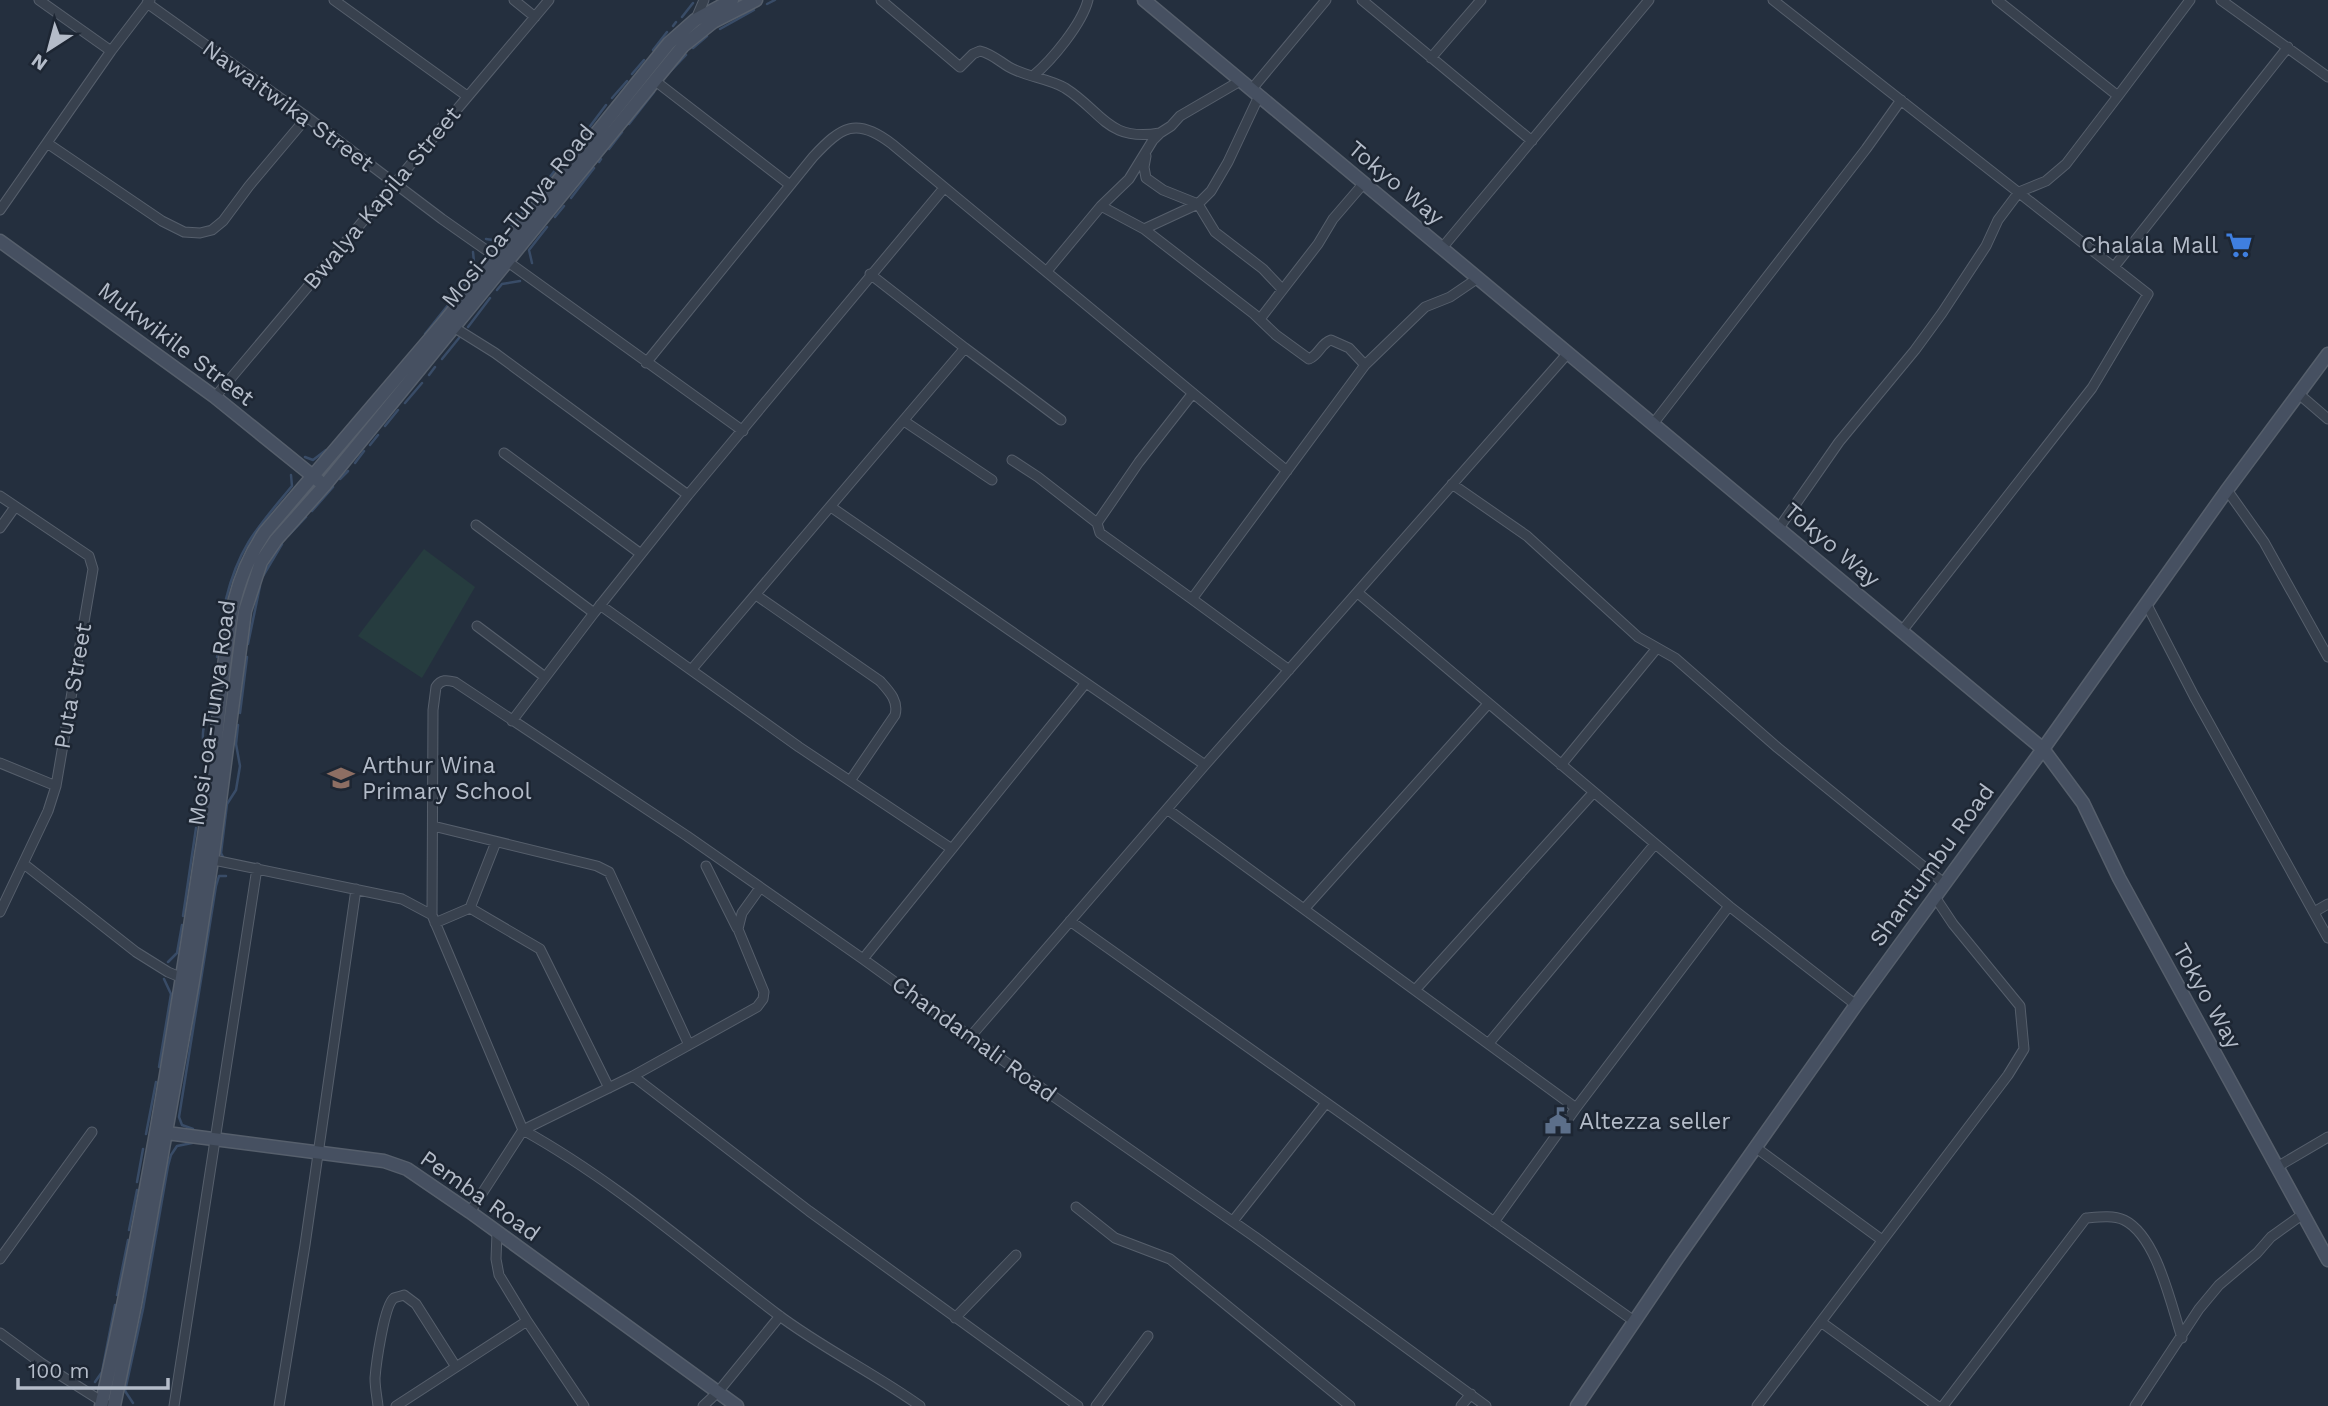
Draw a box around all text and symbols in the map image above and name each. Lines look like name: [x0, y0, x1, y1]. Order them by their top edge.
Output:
north arrow: [14, 14, 84, 84]
street label: Nawaitwika Street: [197, 35, 379, 177]
text: N: [27, 49, 52, 76]
street label: Bwalya Kapila Street: [298, 101, 467, 295]
street label: Mosi-oa-Tunya Road: [436, 119, 600, 313]
street label: Tokyo Way: [1343, 135, 1449, 231]
supermarket icon: Chalala Mall: [2224, 230, 2254, 260]
place label: Chalala Mall: [2081, 232, 2218, 259]
street label: Mukwikile Street: [93, 276, 260, 412]
street label: Tokyo Way: [1779, 497, 1885, 593]
street label: Mosi-oa-Tunya Road: [183, 598, 241, 828]
street label: Puta Street: [49, 621, 97, 751]
place label: Arthur Wina Primary School: [362, 752, 532, 805]
school or university icon: Arthur Wina Primary School: [326, 763, 356, 793]
street label: Shantumbu Road: [1864, 778, 2000, 952]
street label: Tokyo Way: [2167, 938, 2247, 1054]
street label: Chandamali Road: [886, 970, 1062, 1108]
public building icon: Altezza seller: [1543, 1106, 1573, 1136]
place label: Altezza seller: [1579, 1108, 1731, 1135]
street label: Pemba Road: [415, 1145, 545, 1247]
scale bar: [18, 1346, 168, 1390]
text: 100 m: [28, 1358, 90, 1383]

